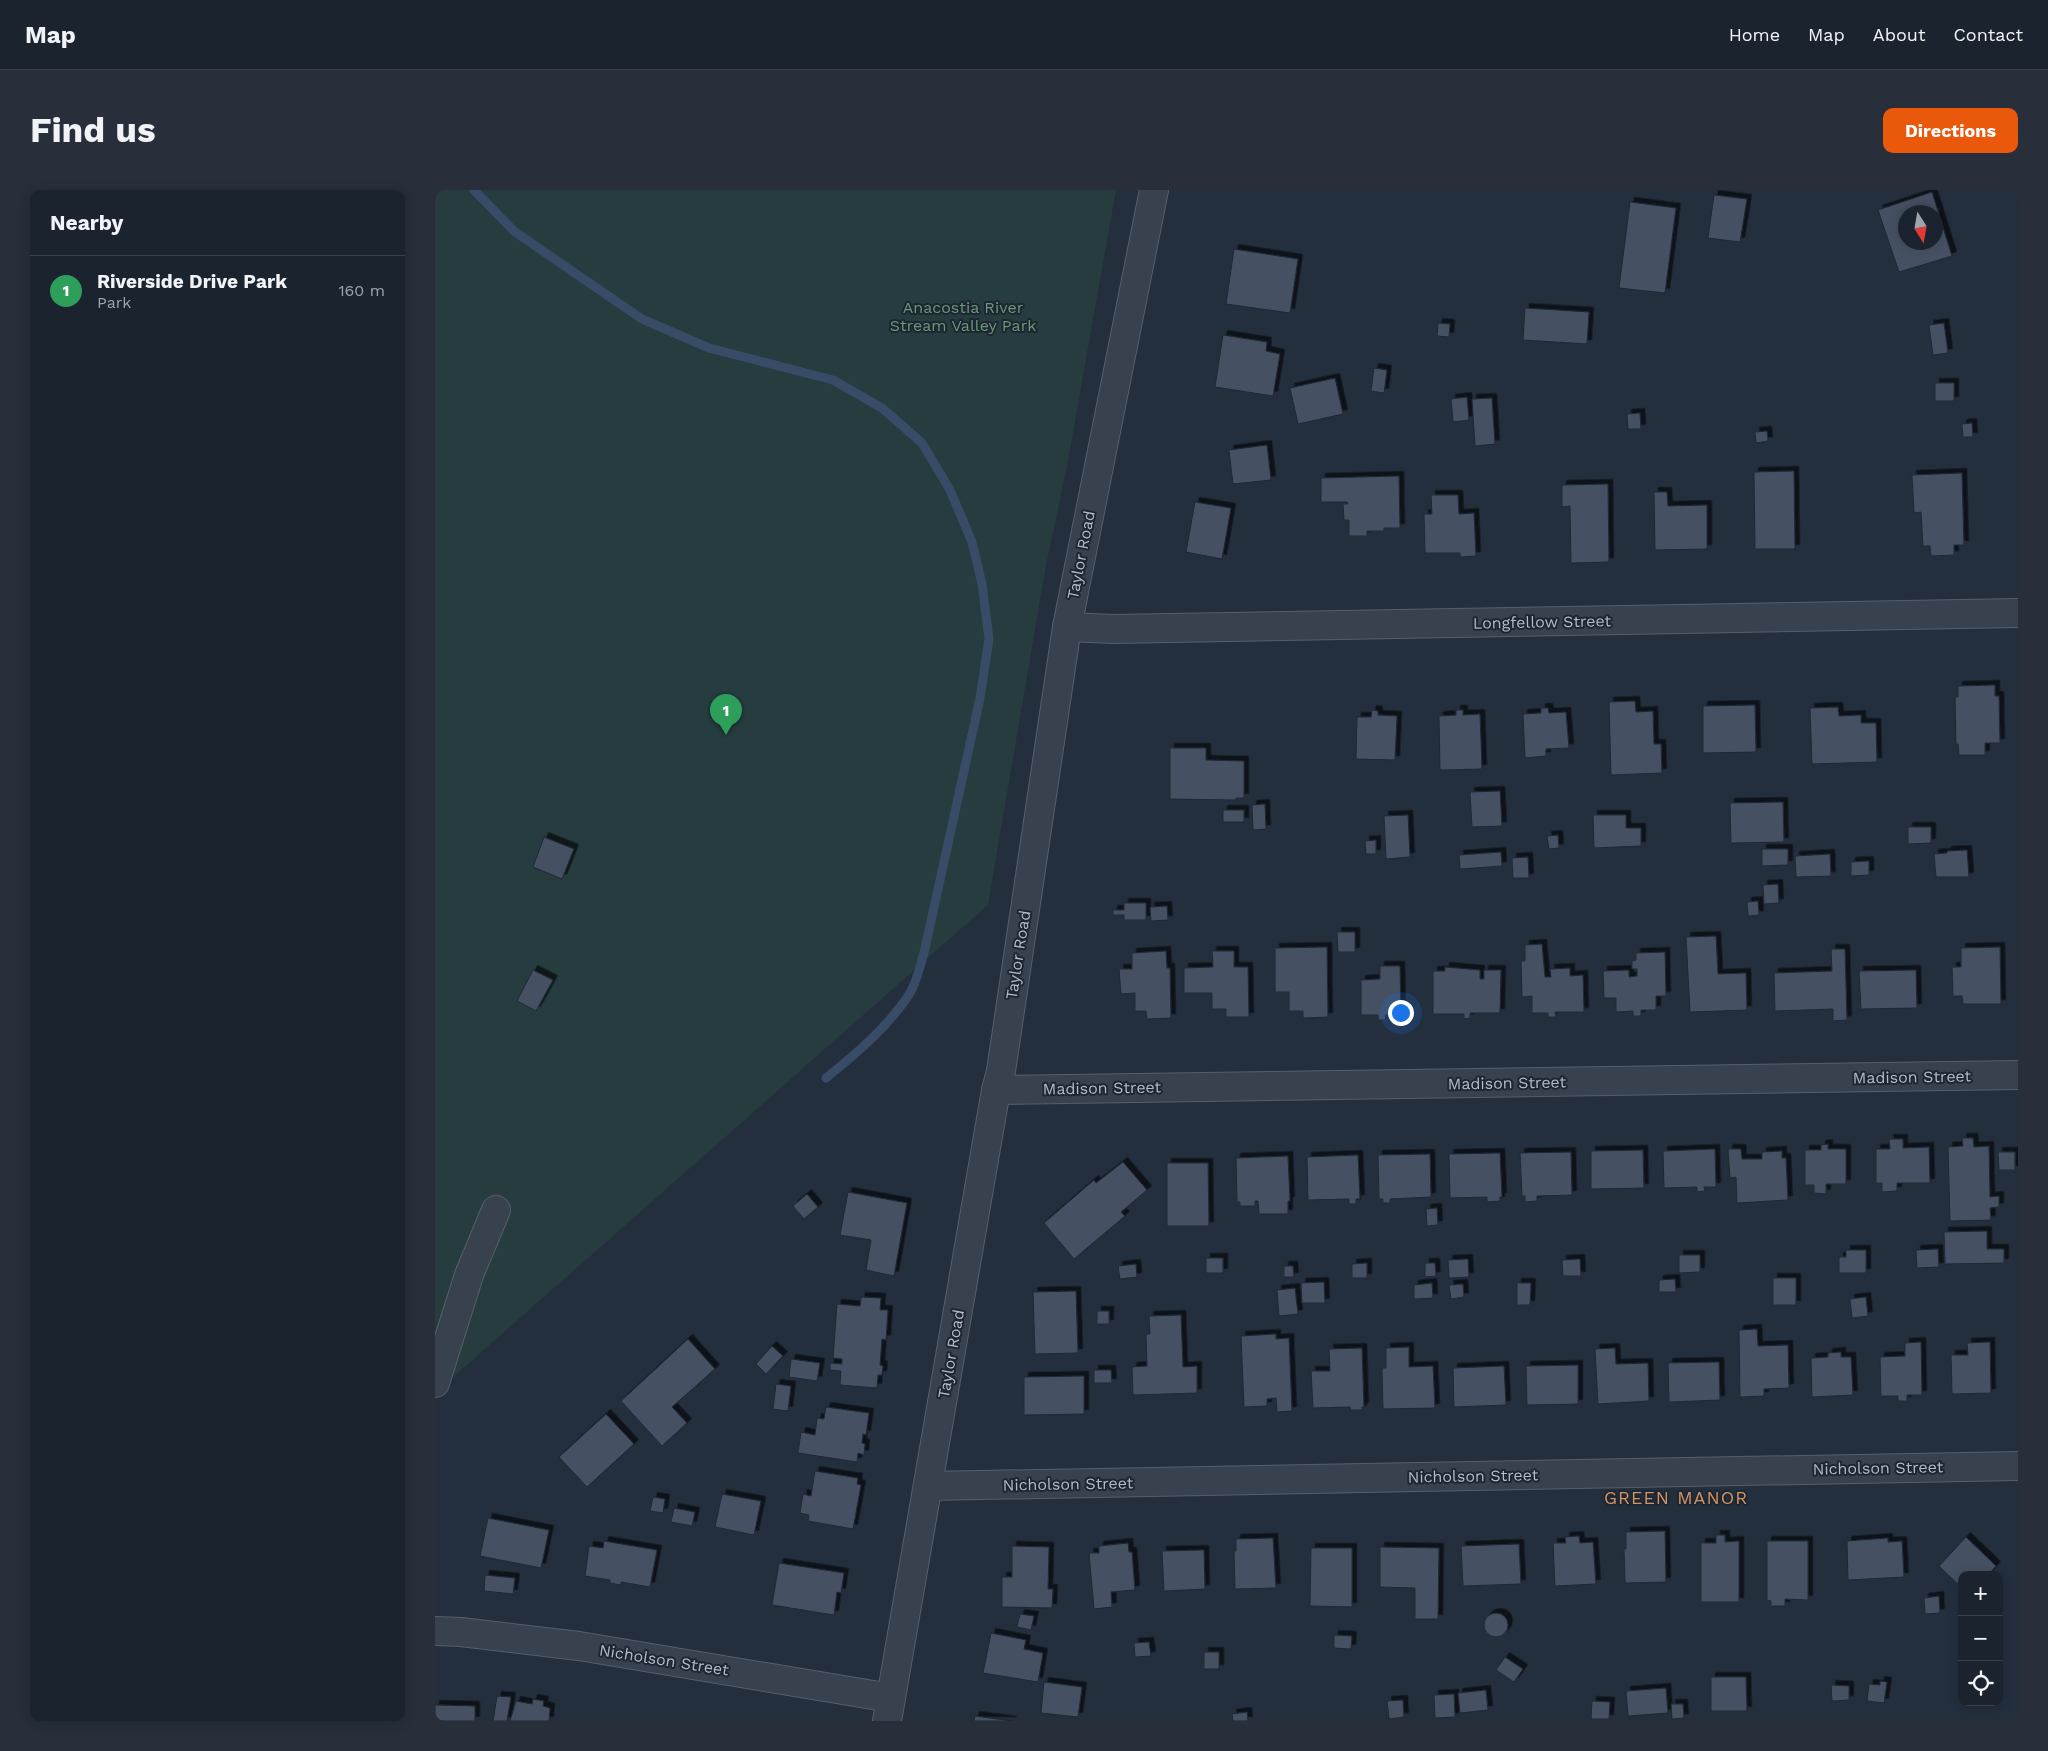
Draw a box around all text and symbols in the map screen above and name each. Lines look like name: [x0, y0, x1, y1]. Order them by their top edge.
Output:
text: Map: [25, 21, 76, 49]
text: Home: [1729, 24, 1780, 45]
text: Map: [1808, 24, 1845, 45]
text: About: [1873, 24, 1925, 45]
text: Contact: [1953, 24, 2023, 45]
button: Directions: [1883, 108, 2018, 153]
text: Find us: [30, 109, 156, 151]
north arrow: [1898, 205, 1943, 250]
text: Nearby: [50, 210, 123, 235]
text: Riverside Drive Park: [97, 270, 287, 293]
text: 1: [63, 281, 69, 300]
text: 160 m: [338, 281, 385, 300]
text: Park: [97, 293, 131, 312]
park label: Anacostia River Stream Valley Park: [890, 298, 1036, 335]
street label: Taylor Road: [1063, 509, 1099, 601]
street label: Longfellow Street: [1473, 611, 1612, 633]
pin: 1: [710, 694, 742, 735]
street label: Taylor Road: [1002, 909, 1034, 1001]
your location: [1388, 1000, 1414, 1026]
street label: Madison Street: [1853, 1066, 1972, 1088]
street label: Madison Street: [1448, 1072, 1567, 1094]
street label: Madison Street: [1043, 1077, 1162, 1099]
street label: Taylor Road: [934, 1308, 968, 1400]
street label: Nicholson Street: [1812, 1457, 1944, 1479]
street label: Nicholson Street: [1407, 1465, 1539, 1487]
street label: Nicholson Street: [1002, 1473, 1134, 1495]
district label: GREEN MANOR: [1604, 1487, 1748, 1508]
map controls: [1958, 1571, 2003, 1706]
button: +: [1958, 1571, 2003, 1616]
button: −: [1958, 1616, 2003, 1661]
street label: Nicholson Street: [598, 1640, 730, 1680]
button: locate: [1958, 1661, 2003, 1706]

